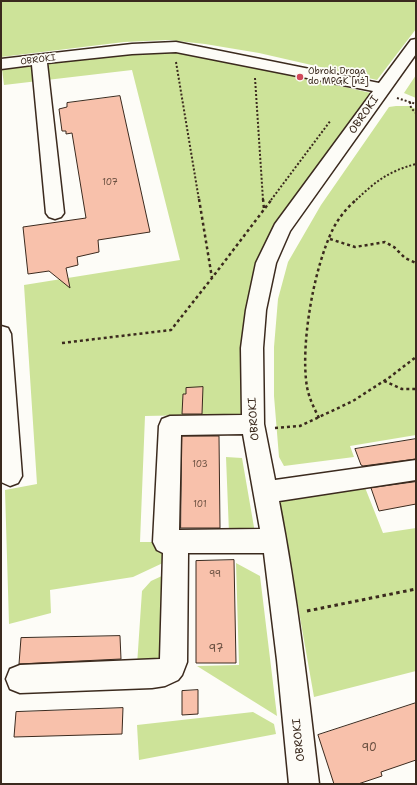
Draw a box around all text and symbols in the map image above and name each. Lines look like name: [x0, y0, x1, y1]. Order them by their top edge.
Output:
street label: OBROKI: [20, 52, 56, 68]
place label: Obroki Droga do MPGK [nż]: [308, 67, 369, 88]
marker: Obroki Droga do MPGK [nż]: [295, 72, 305, 82]
street label: OBROKI: [346, 93, 382, 137]
house number: 107: [102, 178, 118, 188]
street label: OBROKI: [246, 397, 262, 441]
house number: 103: [192, 460, 208, 470]
house number: 101: [193, 500, 207, 510]
house number: 99: [209, 570, 221, 580]
house number: 97: [209, 642, 223, 656]
street label: OBROKI: [290, 718, 308, 762]
house number: 90: [361, 741, 377, 755]

